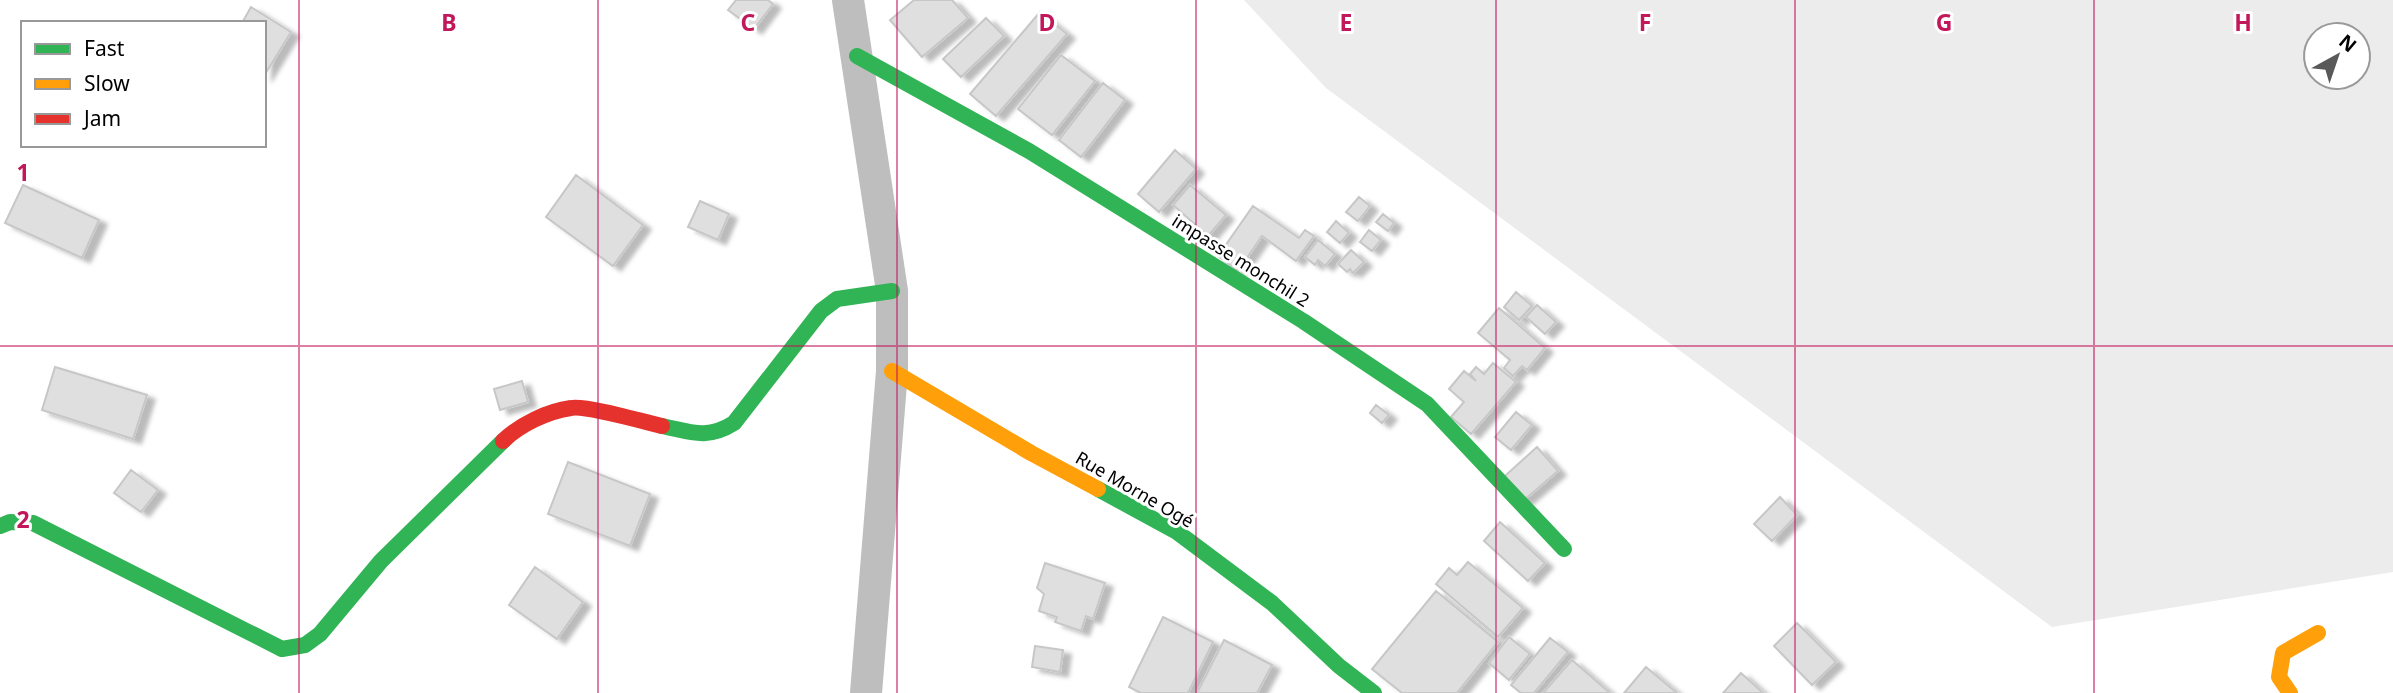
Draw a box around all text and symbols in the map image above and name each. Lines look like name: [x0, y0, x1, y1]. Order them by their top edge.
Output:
text: B: [441, 6, 457, 38]
text: C: [741, 6, 756, 38]
text: D: [1039, 6, 1055, 38]
text: E: [1340, 6, 1352, 38]
text: F: [1639, 6, 1651, 38]
text: G: [1936, 6, 1952, 38]
text: H: [2234, 6, 2252, 38]
legend: [21, 21, 266, 147]
north arrow: [2302, 21, 2372, 91]
text: N: [2334, 28, 2362, 58]
text: Fast: [84, 34, 125, 62]
text: Slow: [84, 69, 130, 97]
text: Jam: [82, 104, 121, 132]
text: 1: [16, 156, 30, 188]
street label: impasse monchil 2: [1168, 208, 1314, 312]
street label: Rue Morne Ogé: [1071, 445, 1199, 533]
text: 2: [16, 503, 30, 535]

